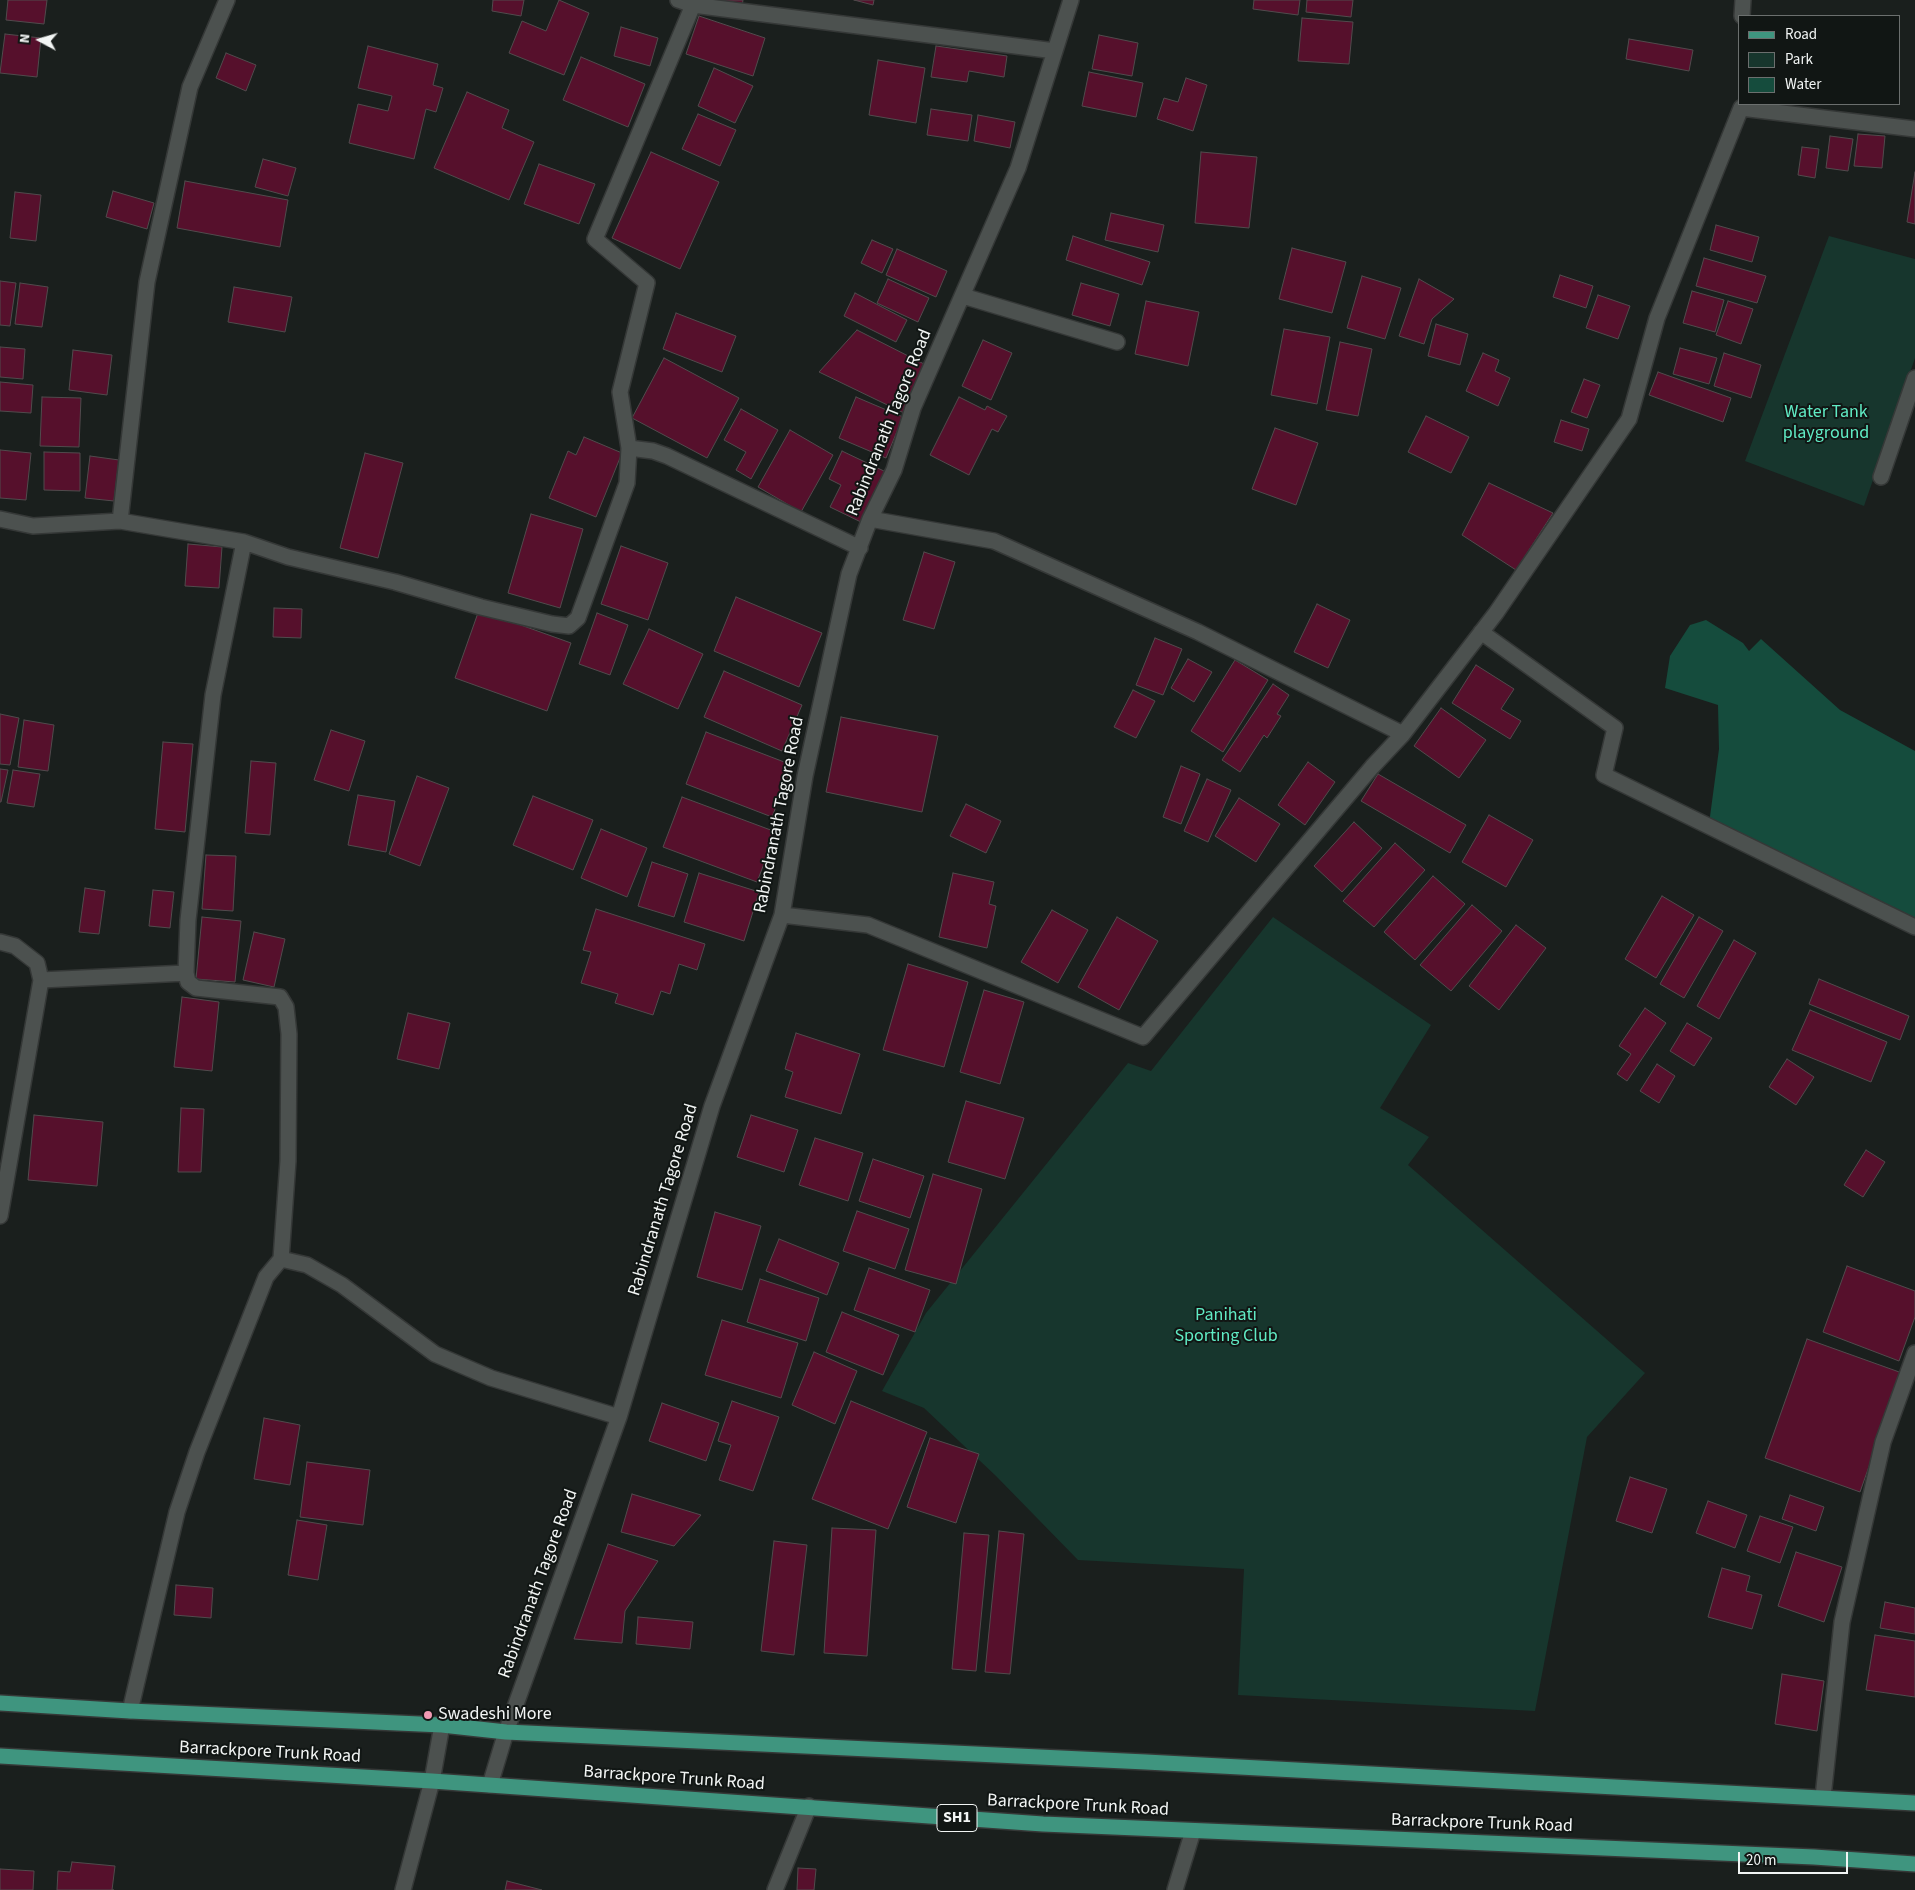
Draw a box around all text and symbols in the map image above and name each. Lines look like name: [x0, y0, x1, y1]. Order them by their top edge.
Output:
north arrow: [15, 15, 65, 65]
legend: [1738, 15, 1900, 105]
text: Road: [1785, 24, 1817, 45]
text: N: [15, 33, 36, 44]
text: Park: [1785, 49, 1813, 70]
text: Water: [1785, 74, 1821, 95]
street label: Rabindranath Tagore Road: [843, 326, 937, 520]
park label: Water Tank playground: [1783, 402, 1869, 444]
street label: Rabindranath Tagore Road: [750, 715, 810, 915]
street label: Rabindranath Tagore Road: [624, 1101, 704, 1299]
park label: Panihati Sporting Club: [1174, 1305, 1278, 1348]
street label: Rabindranath Tagore Road: [495, 1486, 583, 1682]
place label: Swadeshi More: [438, 1704, 552, 1726]
marker: Swadeshi More: [422, 1709, 434, 1721]
street label: Barrackpore Trunk Road: [179, 1737, 361, 1769]
street label: Barrackpore Trunk Road: [582, 1762, 766, 1796]
street label: Barrackpore Trunk Road: [987, 1790, 1169, 1822]
road number: SH1: [937, 1805, 977, 1832]
street label: Barrackpore Trunk Road: [1391, 1810, 1573, 1838]
scale bar: [1740, 1842, 1850, 1874]
text: 20 m: [1746, 1850, 1776, 1871]

